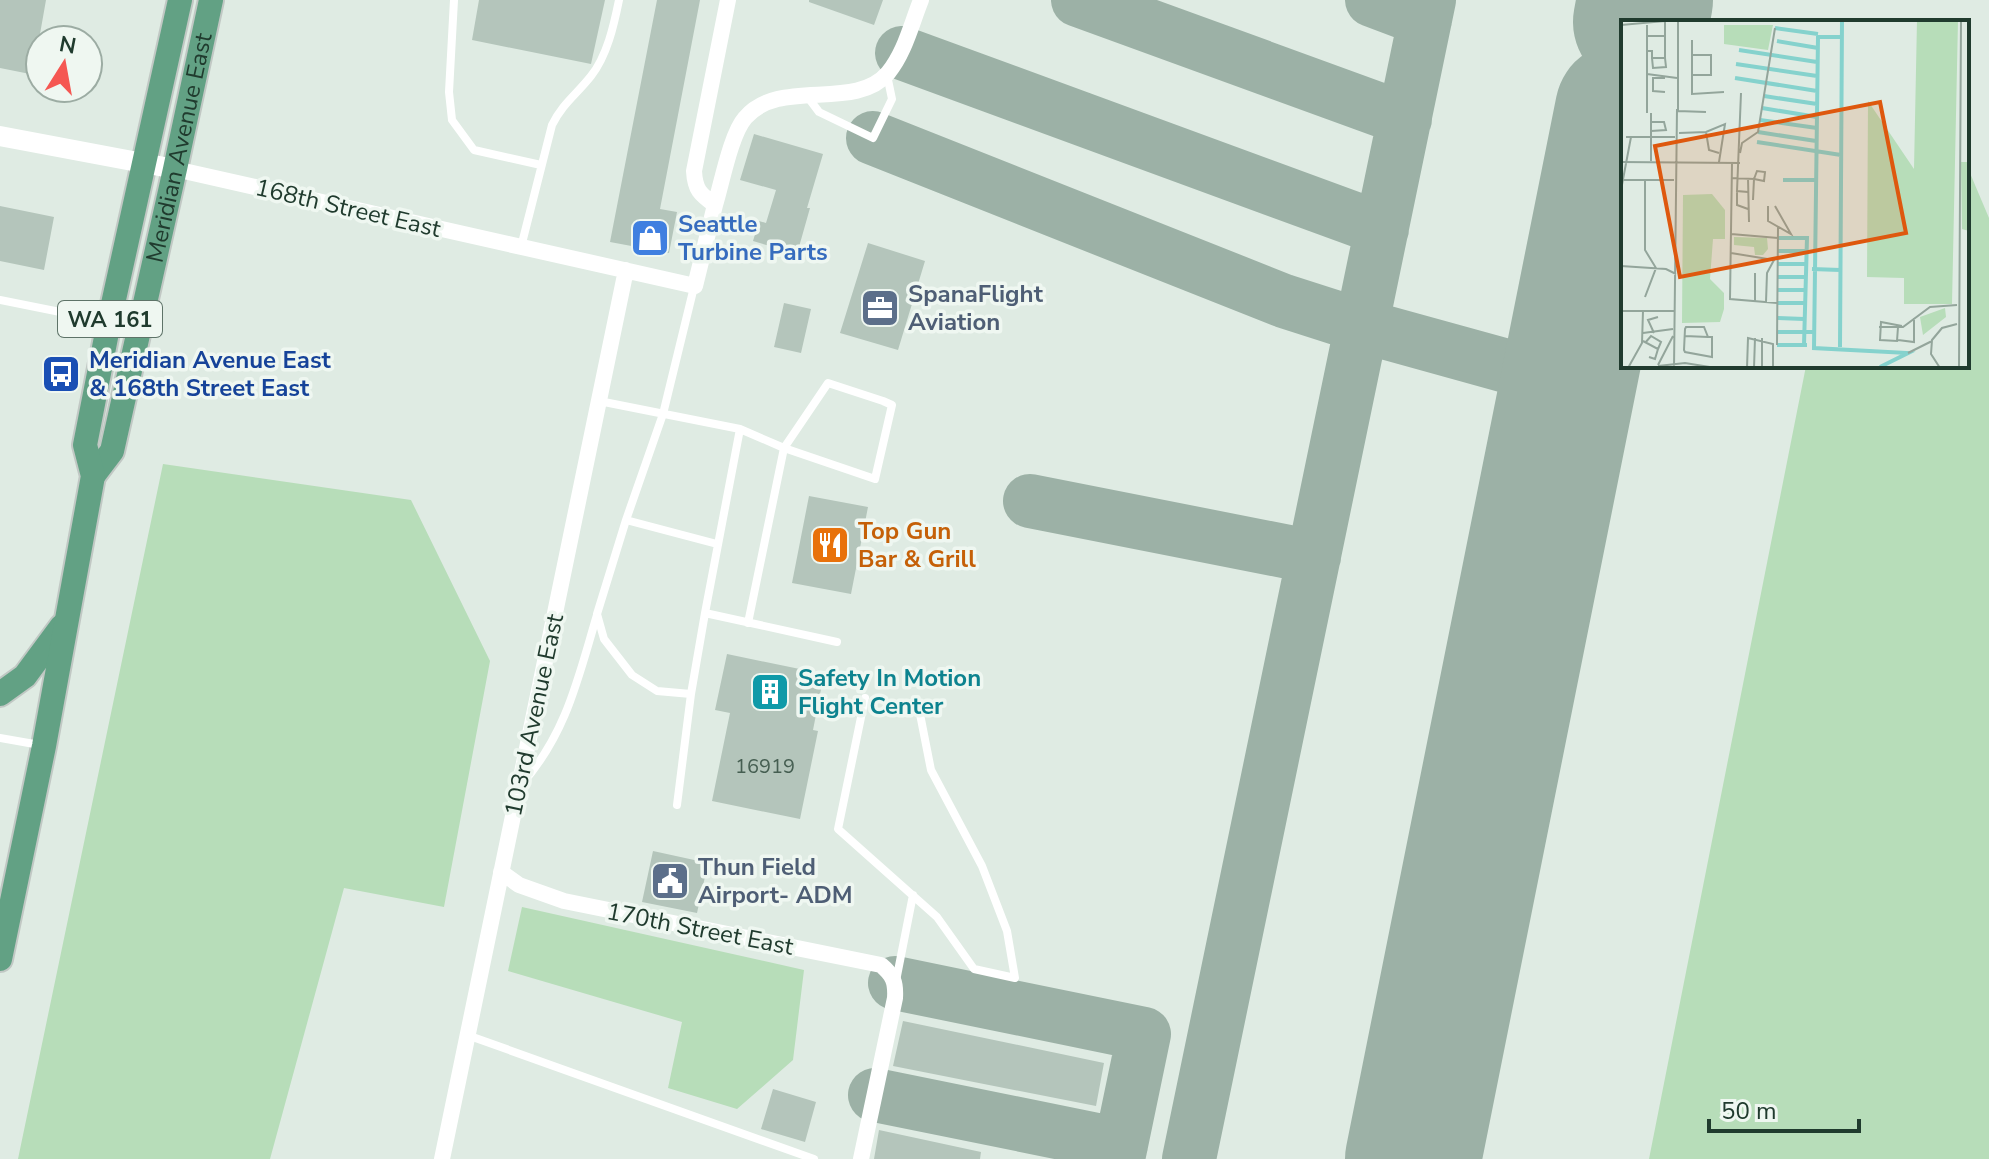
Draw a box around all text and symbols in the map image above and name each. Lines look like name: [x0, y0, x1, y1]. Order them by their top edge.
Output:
inset map: [1621, 20, 1969, 368]
north arrow: [24, 24, 104, 104]
text: N: [57, 29, 79, 62]
street label: Meridian Avenue East: [139, 30, 220, 266]
street label: 168th Street East: [252, 171, 444, 245]
place label: Seattle Turbine Parts: [678, 208, 828, 268]
shop icon: Seattle Turbine Parts: [629, 217, 671, 259]
place label: SpanaFlight Aviation: [908, 278, 1044, 338]
office icon: SpanaFlight Aviation: [859, 287, 901, 329]
road number: WA 161: [58, 301, 162, 337]
place label: Meridian Avenue East & 168th Street East: [89, 344, 331, 404]
bus stop icon: Meridian Avenue East & 168th Street East: [40, 353, 82, 395]
place label: Top Gun Bar & Grill: [858, 515, 976, 575]
restaurant icon: Top Gun Bar & Grill: [809, 524, 851, 566]
street label: 103rd Avenue East: [497, 610, 571, 819]
place label: Safety In Motion Flight Center: [798, 662, 981, 722]
building icon: Safety In Motion Flight Center: [749, 671, 791, 713]
house number: 16919: [735, 753, 795, 780]
place label: Thun Field Airport- ADM: [698, 851, 853, 911]
public building icon: Thun Field Airport- ADM: [649, 860, 691, 902]
street label: 170th Street East: [604, 895, 797, 963]
scale bar: [1709, 1083, 1859, 1133]
text: 50 m: [1721, 1095, 1777, 1127]

